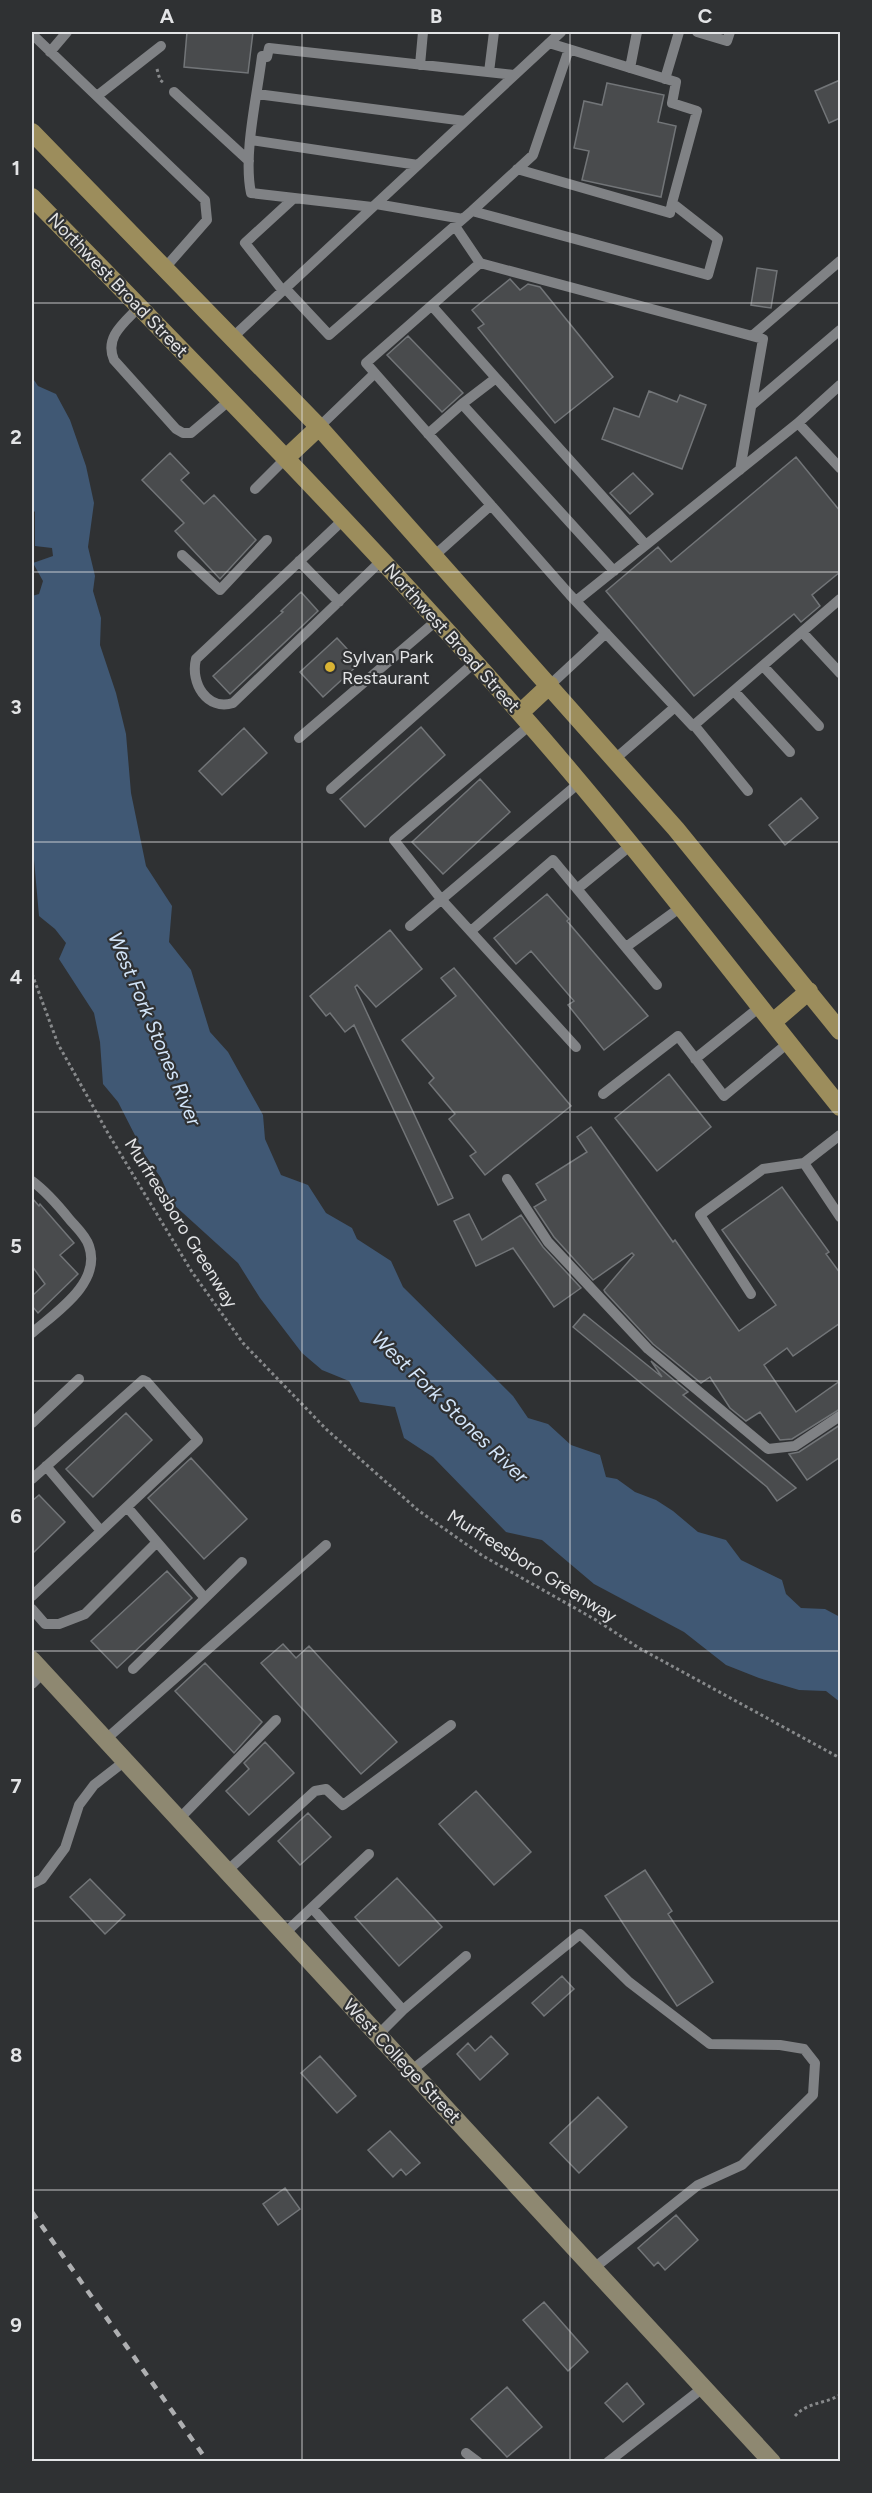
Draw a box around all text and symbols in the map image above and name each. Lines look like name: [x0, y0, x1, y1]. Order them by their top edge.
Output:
text: A: [160, 4, 175, 28]
text: B: [430, 4, 442, 28]
text: C: [698, 4, 712, 28]
text: 1: [12, 156, 20, 180]
street label: Northwest Broad Street: [43, 208, 193, 362]
text: 2: [10, 425, 22, 449]
street label: Northwest Broad Street: [379, 559, 525, 717]
place label: Sylvan Park Restaurant: [342, 646, 434, 689]
marker: Sylvan Park Restaurant: [323, 660, 337, 674]
text: 3: [10, 695, 22, 719]
water label: West Fork Stones River: [103, 928, 207, 1131]
text: 4: [10, 965, 23, 989]
street label: Murfreesboro Greenway: [120, 1134, 242, 1312]
text: 5: [10, 1234, 22, 1258]
water label: West Fork Stones River: [367, 1326, 534, 1489]
text: 6: [10, 1504, 22, 1528]
street label: Murfreesboro Greenway: [443, 1505, 621, 1627]
text: 7: [10, 1774, 22, 1798]
street label: West College Street: [339, 1994, 466, 2128]
text: 8: [10, 2043, 22, 2067]
text: 9: [10, 2313, 22, 2337]

